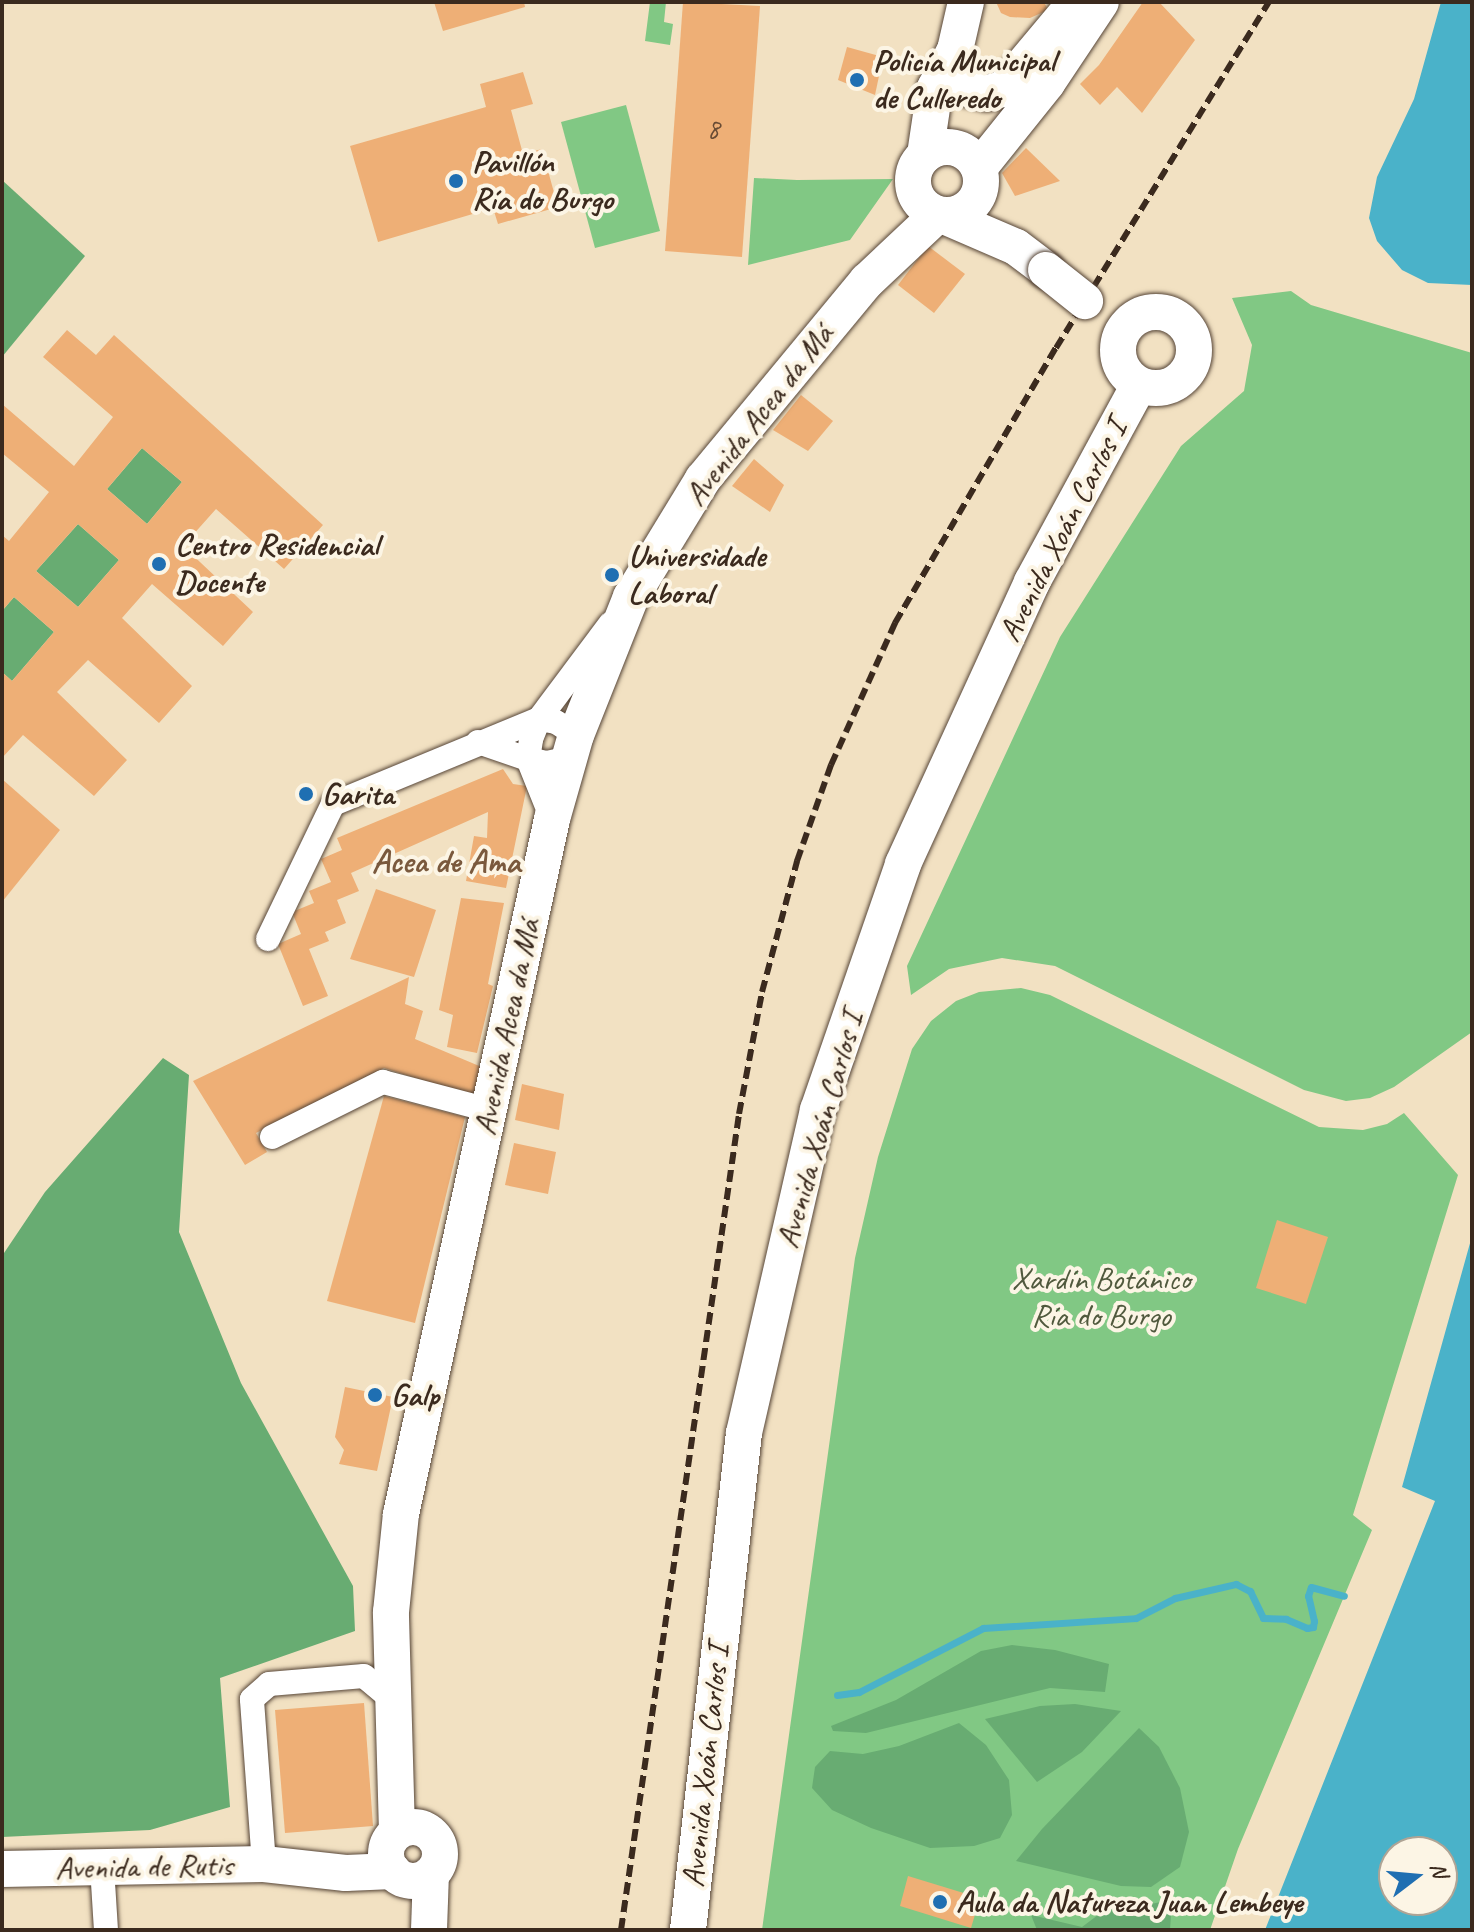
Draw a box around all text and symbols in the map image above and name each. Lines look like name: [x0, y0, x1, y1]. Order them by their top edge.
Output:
place label: Policía Municipal de Culleredo: [873, 43, 1056, 118]
marker: Policía Municipal de Culleredo: [848, 71, 866, 89]
house number: 8: [707, 112, 719, 146]
place label: Pavillón Ría do Burgo: [472, 144, 613, 219]
marker: Pavillón Ría do Burgo: [447, 172, 465, 190]
street label: Avenida Acea da Má: [676, 316, 842, 514]
street label: Avenida Xoán Carlos I: [991, 414, 1135, 648]
place label: Centro Residencial Docente: [175, 527, 377, 602]
place label: Universidade Laboral: [628, 538, 765, 613]
marker: Centro Residencial Docente: [150, 555, 168, 573]
marker: Universidade Laboral: [603, 566, 621, 584]
place label: Garita: [322, 775, 394, 813]
marker: Garita: [297, 785, 315, 803]
district label: Acea de Ama: [372, 841, 520, 881]
street label: Avenida Acea da Má: [465, 915, 549, 1139]
street label: Avenida Xoán Carlos I: [768, 1008, 872, 1252]
park label: Xardín Botánico Ría do Burgo: [1012, 1261, 1190, 1336]
place label: Galp: [391, 1376, 439, 1414]
marker: Galp: [366, 1386, 384, 1404]
street label: Avenida Xoán Carlos I: [674, 1643, 738, 1889]
north arrow: [1378, 1836, 1458, 1916]
street label: Avenida de Rutis: [55, 1846, 233, 1888]
text: N: [1424, 1860, 1454, 1880]
place label: Aula da Natureza Juan Lembeye: [956, 1883, 1302, 1921]
marker: Aula da Natureza Juan Lembeye: [931, 1893, 949, 1911]

